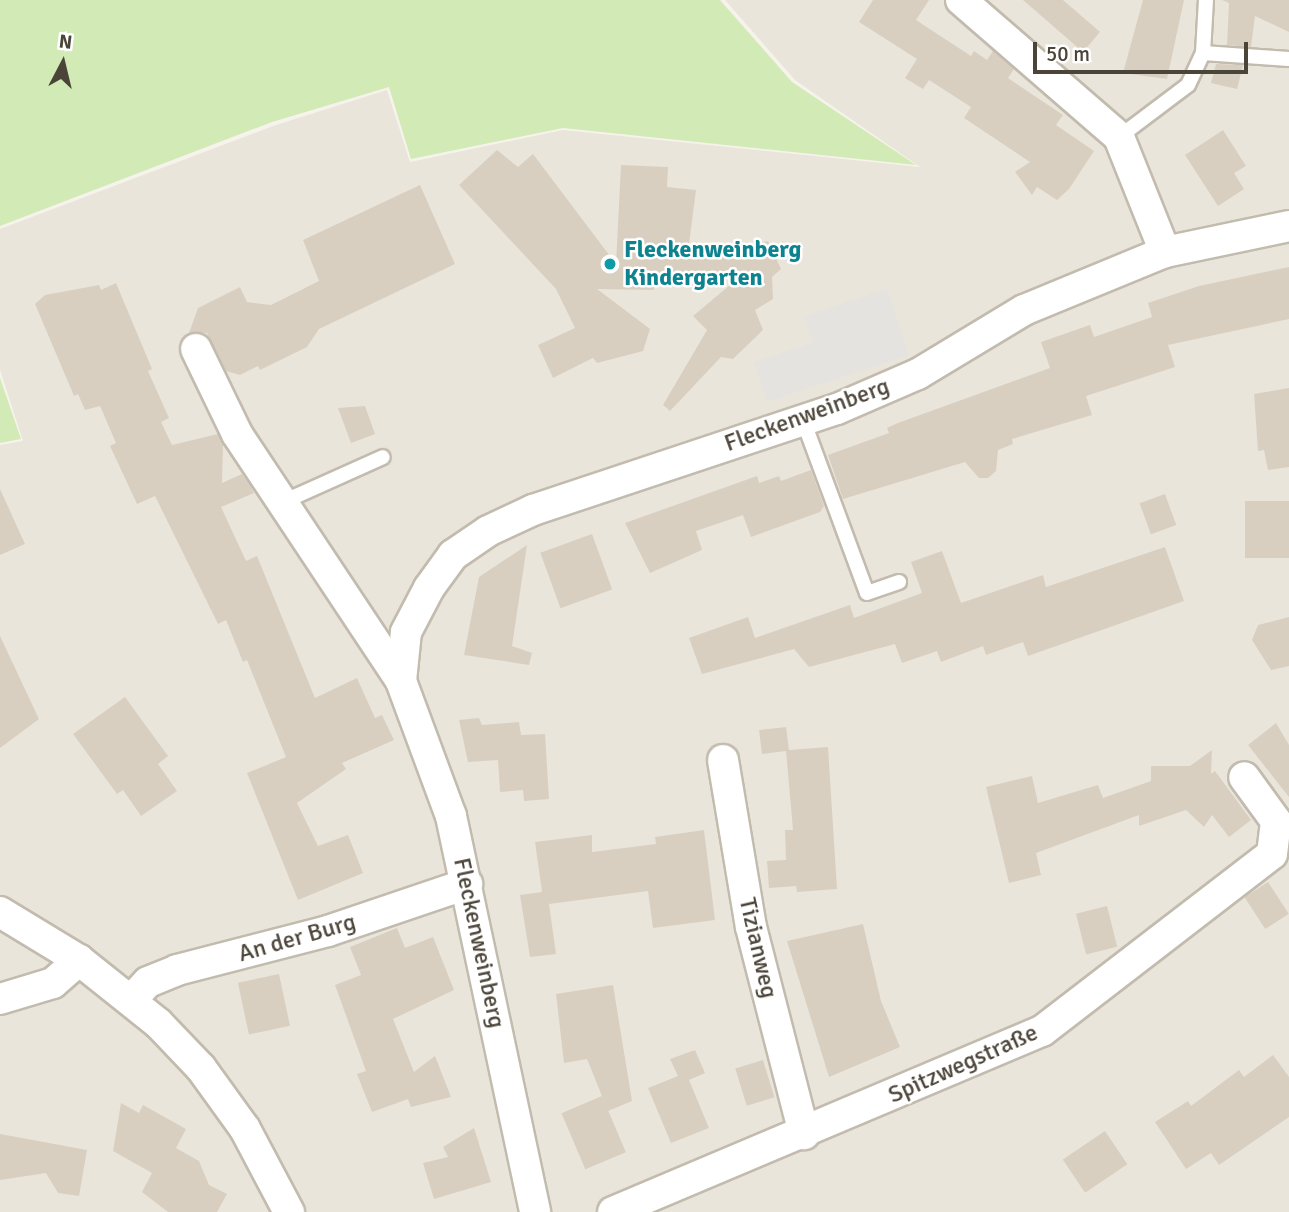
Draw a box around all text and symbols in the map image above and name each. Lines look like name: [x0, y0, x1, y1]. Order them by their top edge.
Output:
north arrow: [28, 28, 98, 98]
scale bar: [1037, 28, 1252, 72]
text: N: [58, 29, 74, 55]
text: 50 m: [1046, 41, 1090, 67]
place label: Fleckenweinberg Kindergarten: [624, 236, 801, 292]
marker: Fleckenweinberg Kindergarten: [602, 256, 618, 272]
street label: Fleckenweinberg: [721, 372, 893, 458]
street label: Fleckenweinberg: [447, 855, 511, 1031]
street label: Tizianweg: [732, 895, 784, 1001]
street label: An der Burg: [235, 908, 359, 968]
street label: Spitzwegstraße: [884, 1018, 1042, 1110]

